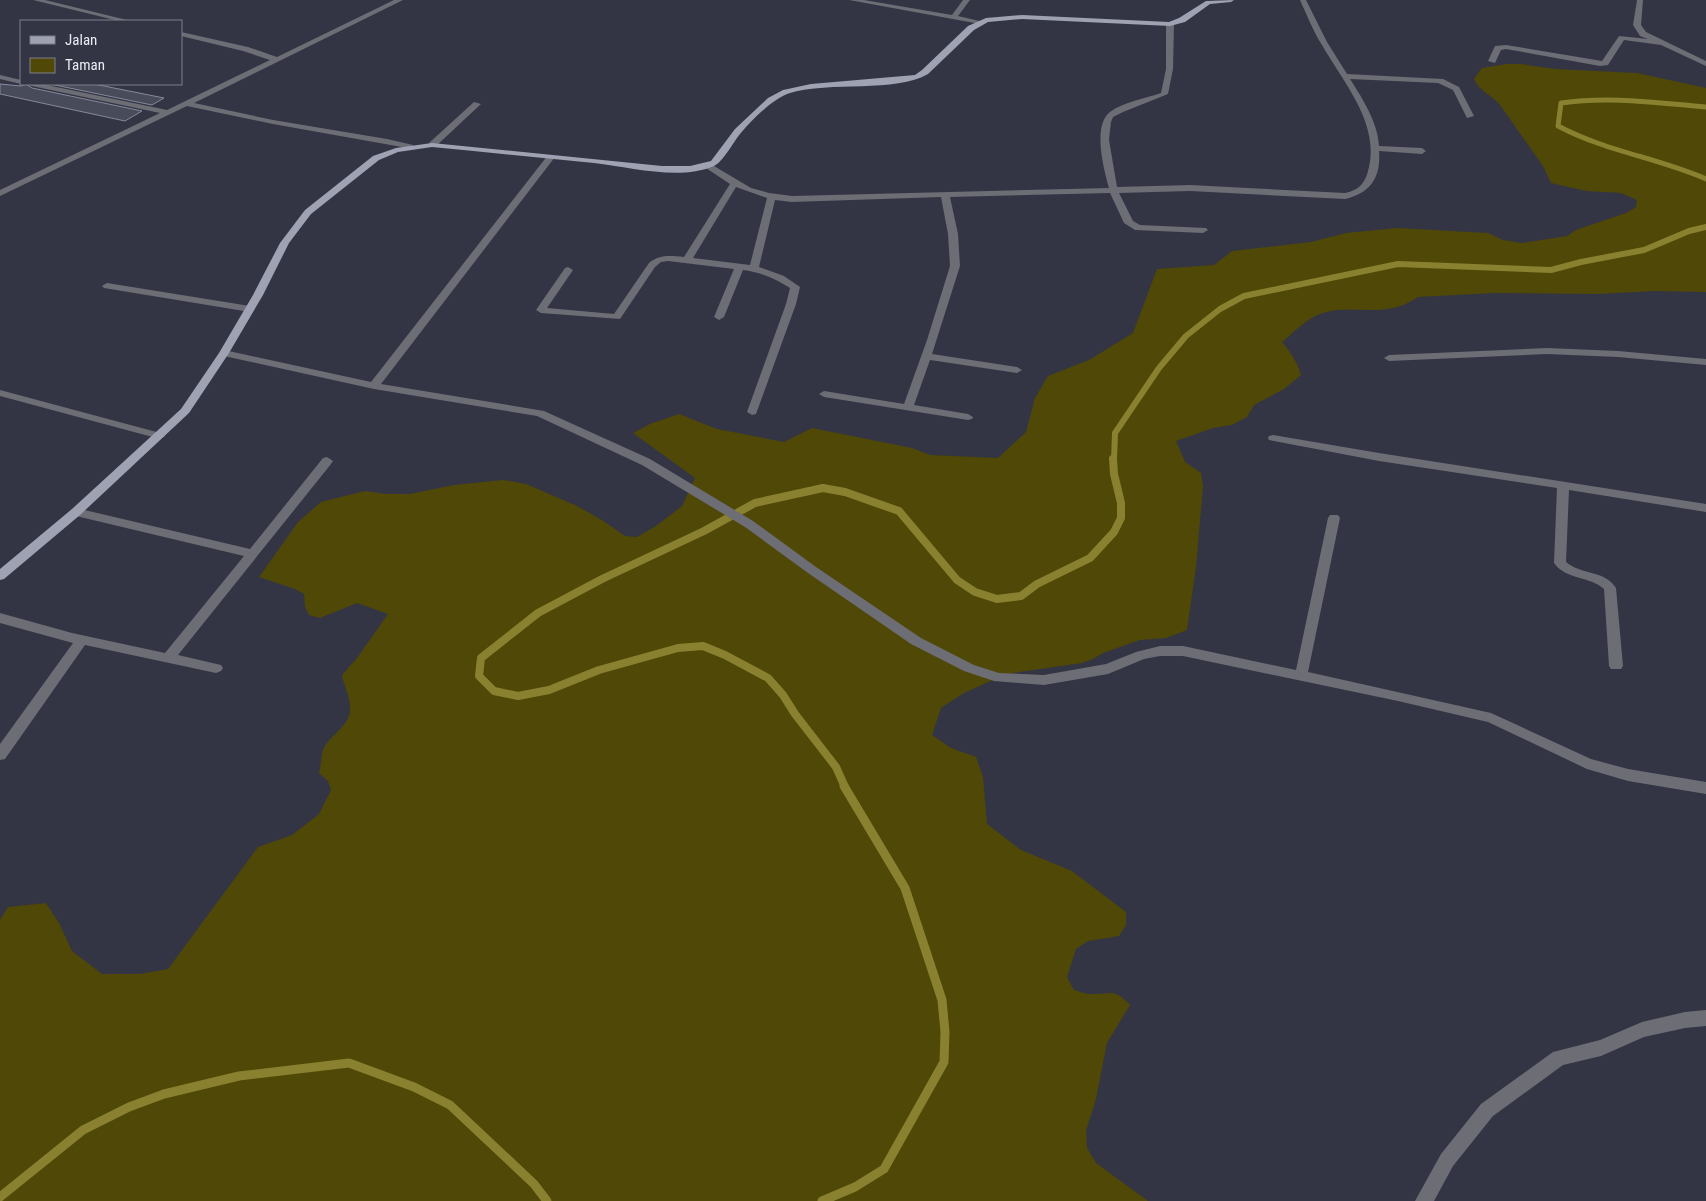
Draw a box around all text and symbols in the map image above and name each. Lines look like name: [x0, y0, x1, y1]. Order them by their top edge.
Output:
legend: [20, 20, 182, 85]
text: Jalan: [65, 31, 97, 49]
text: Taman: [65, 56, 105, 74]

